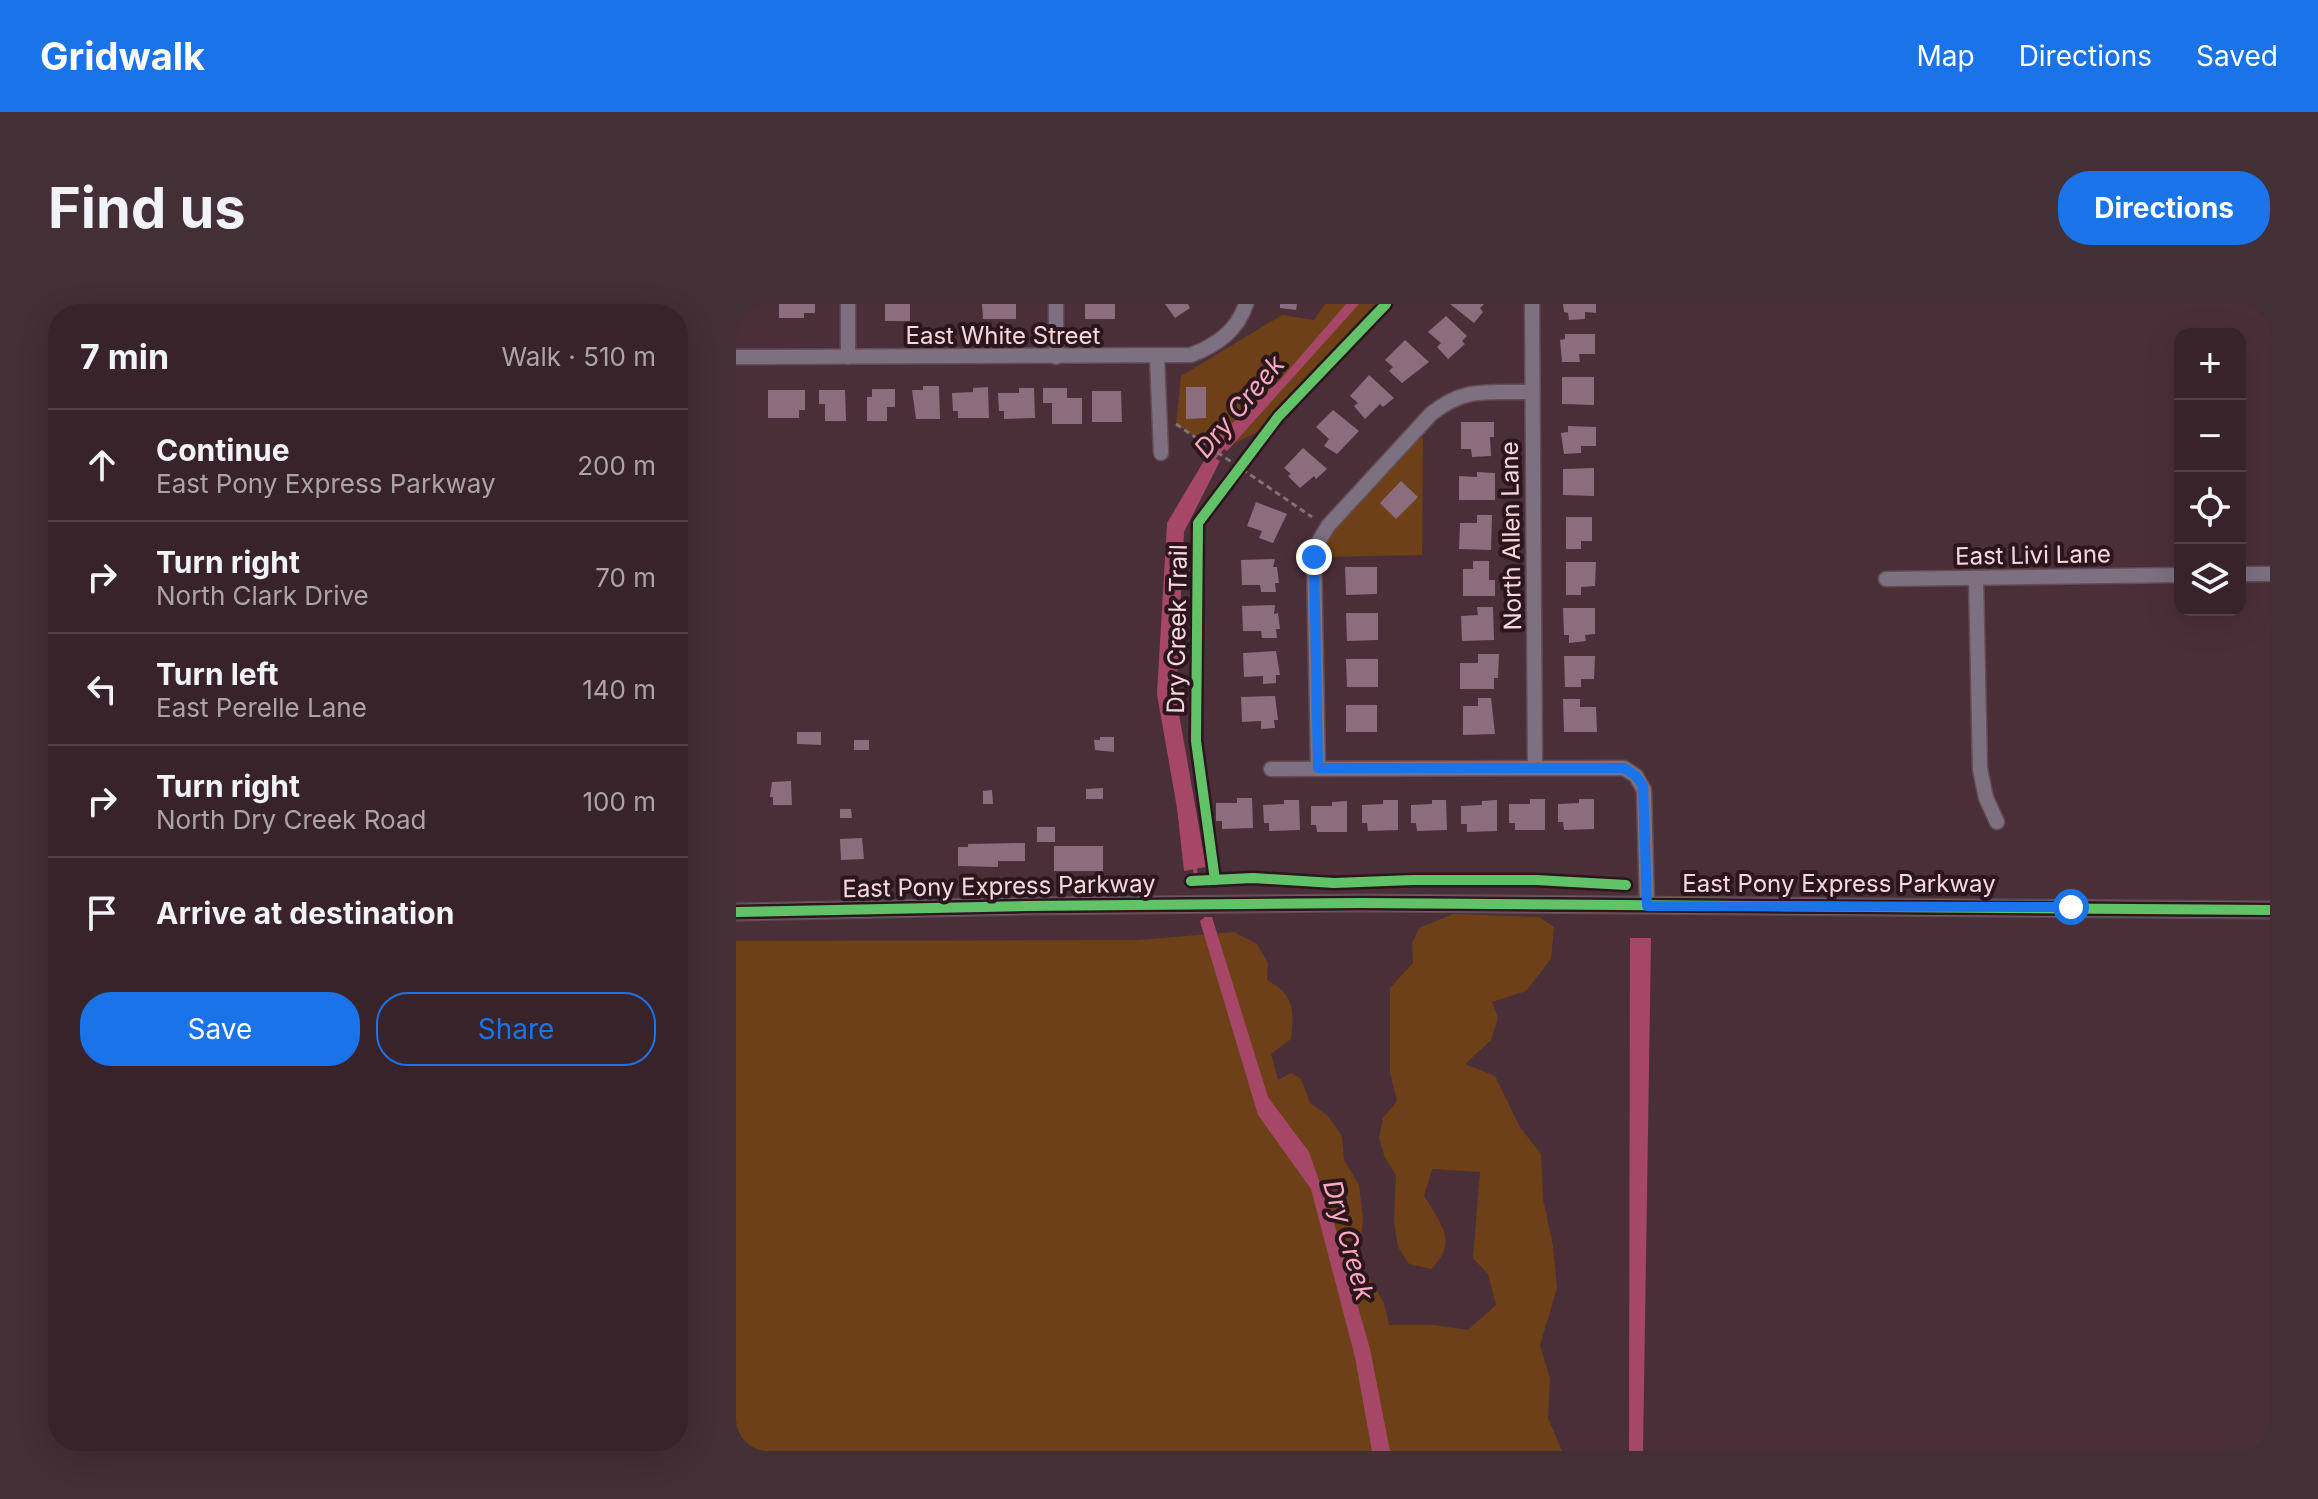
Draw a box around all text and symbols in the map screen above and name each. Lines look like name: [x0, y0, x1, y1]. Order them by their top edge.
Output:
text: Gridwalk: [40, 33, 205, 79]
text: Map: [1916, 39, 1975, 73]
text: Directions: [2019, 39, 2152, 73]
text: Saved: [2196, 39, 2278, 73]
button: Directions: [2058, 171, 2270, 245]
text: Find us: [48, 174, 246, 242]
street label: East White Street: [906, 321, 1101, 350]
map controls: [2174, 328, 2246, 616]
button: +: [2174, 328, 2246, 400]
text: 7 min: [80, 336, 169, 377]
text: Walk · 510 m: [502, 341, 656, 372]
water label: Dry Creek: [1187, 348, 1291, 463]
button: −: [2174, 400, 2246, 472]
text: Continue: [156, 432, 290, 468]
street label: North Allen Lane: [1495, 441, 1527, 631]
icon: ahead: [80, 443, 124, 487]
text: 200 m: [577, 450, 656, 481]
text: East Pony Express Parkway: [156, 468, 496, 499]
button: locate: [2174, 472, 2246, 544]
route end: [1296, 539, 1332, 575]
street label: East Livi Lane: [1955, 539, 2111, 571]
text: Turn right: [156, 544, 300, 580]
street label: Dry Creek Trail: [1161, 544, 1193, 714]
button: layers: [2174, 544, 2246, 616]
icon: right: [80, 555, 124, 599]
text: 70 m: [595, 562, 656, 593]
text: North Clark Drive: [156, 580, 369, 611]
text: Turn left: [156, 656, 278, 692]
icon: left: [80, 667, 124, 711]
text: 140 m: [582, 674, 656, 705]
text: East Perelle Lane: [156, 692, 367, 723]
text: Turn right: [156, 768, 300, 804]
icon: right: [80, 779, 124, 823]
text: 100 m: [583, 786, 656, 817]
text: North Dry Creek Road: [156, 804, 426, 835]
street label: East Pony Express Parkway: [842, 869, 1156, 903]
street label: East Pony Express Parkway: [1682, 869, 1996, 898]
route start: [2053, 889, 2089, 925]
icon: arrive: [80, 891, 124, 935]
text: Arrive at destination: [156, 895, 454, 931]
button: Save: [80, 992, 360, 1066]
button: Share: [376, 992, 656, 1066]
water label: Dry Creek: [1317, 1176, 1381, 1304]

